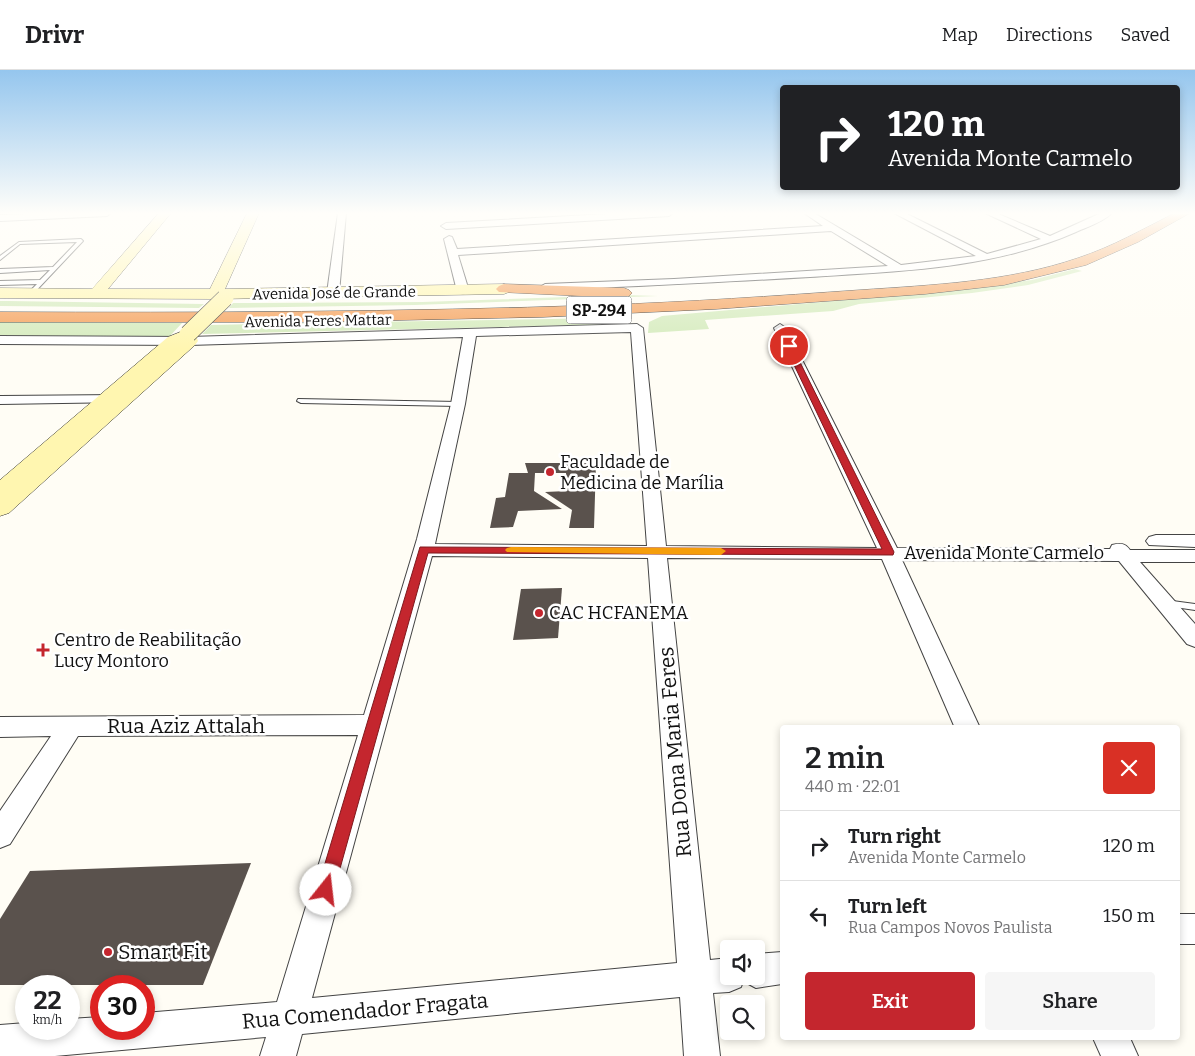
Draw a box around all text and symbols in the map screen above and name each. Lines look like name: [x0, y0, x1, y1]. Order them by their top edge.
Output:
text: Drivr: [25, 21, 84, 49]
text: Map: [942, 24, 978, 46]
text: Directions: [1006, 24, 1093, 46]
text: Saved: [1121, 24, 1170, 46]
text: 120 m: [888, 103, 985, 145]
icon: right: [805, 105, 870, 170]
text: Avenida Monte Carmelo: [888, 145, 1133, 172]
street label: Avenida José de Grande: [252, 283, 416, 303]
road number: SP-294: [566, 296, 632, 324]
street label: Avenida Feres Mattar: [244, 311, 392, 331]
pin: [768, 325, 810, 367]
icon: arrive: [775, 332, 803, 360]
place label: Faculdade de Medicina de Marília: [560, 451, 724, 494]
marker: Faculdade de Medicina de Marília: [544, 466, 556, 478]
street label: Avenida Monte Carmelo: [904, 542, 1104, 564]
place label: CAC HCFANEMA: [549, 602, 689, 624]
marker: CAC HCFANEMA: [533, 607, 545, 619]
place label: Centro de Reabilitação Lucy Montoro: [54, 629, 241, 672]
marker: Centro de Reabilitação Lucy Montoro: [36, 643, 50, 657]
street label: Rua Dona Maria Feres: [653, 646, 697, 858]
street label: Rua Aziz Attalah: [107, 713, 265, 739]
text: 2 min: [805, 740, 884, 776]
button: close: [1103, 742, 1155, 794]
text: 440 m · 22:01: [805, 777, 900, 796]
text: Turn right: [848, 825, 941, 848]
icon: right: [805, 832, 833, 860]
text: 120 m: [1103, 834, 1155, 857]
text: Avenida Monte Carmelo: [848, 848, 1026, 867]
position arrow: [299, 863, 351, 915]
text: Turn left: [848, 895, 927, 918]
icon: left: [805, 902, 833, 930]
text: 150 m: [1103, 904, 1155, 927]
text: Rua Campos Novos Paulista: [848, 918, 1052, 937]
place label: Smart Fit: [118, 939, 208, 965]
map controls: [720, 940, 765, 1040]
button: sound: [720, 940, 765, 985]
marker: Smart Fit: [102, 946, 114, 958]
button: Exit: [805, 972, 975, 1030]
button: Share: [985, 972, 1155, 1030]
speed limit sign: 30: [90, 975, 155, 1040]
text: 22: [33, 986, 62, 1016]
street label: Rua Comendador Fragata: [241, 987, 490, 1035]
button: search: [720, 995, 765, 1040]
text: km/h: [33, 1013, 62, 1027]

